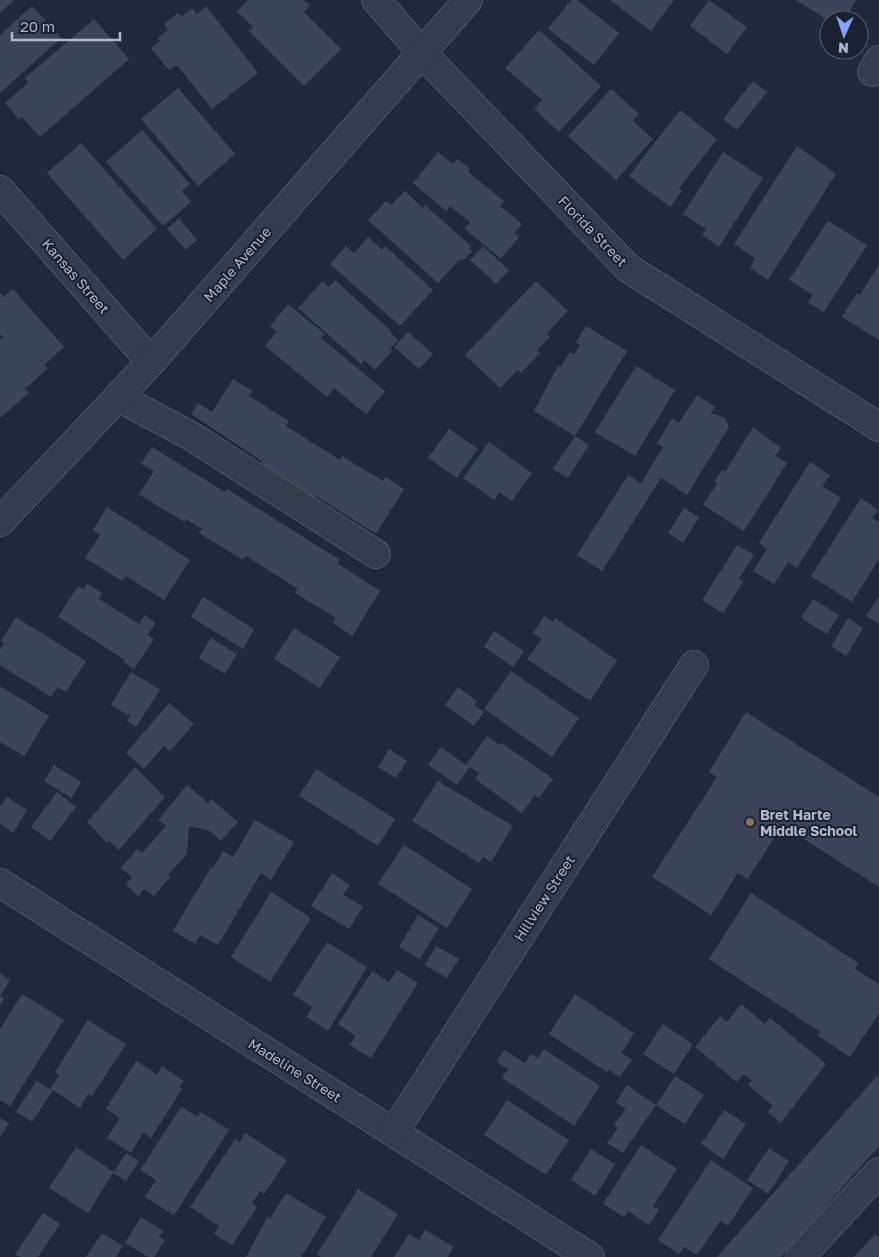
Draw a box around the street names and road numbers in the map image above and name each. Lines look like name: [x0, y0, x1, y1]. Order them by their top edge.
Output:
street label: Florida Street: [555, 192, 631, 270]
street label: Maple Avenue: [200, 223, 274, 305]
street label: Kansas Street: [39, 235, 113, 317]
street label: Hillview Street: [510, 852, 578, 944]
street label: Madeline Street: [245, 1035, 345, 1105]

